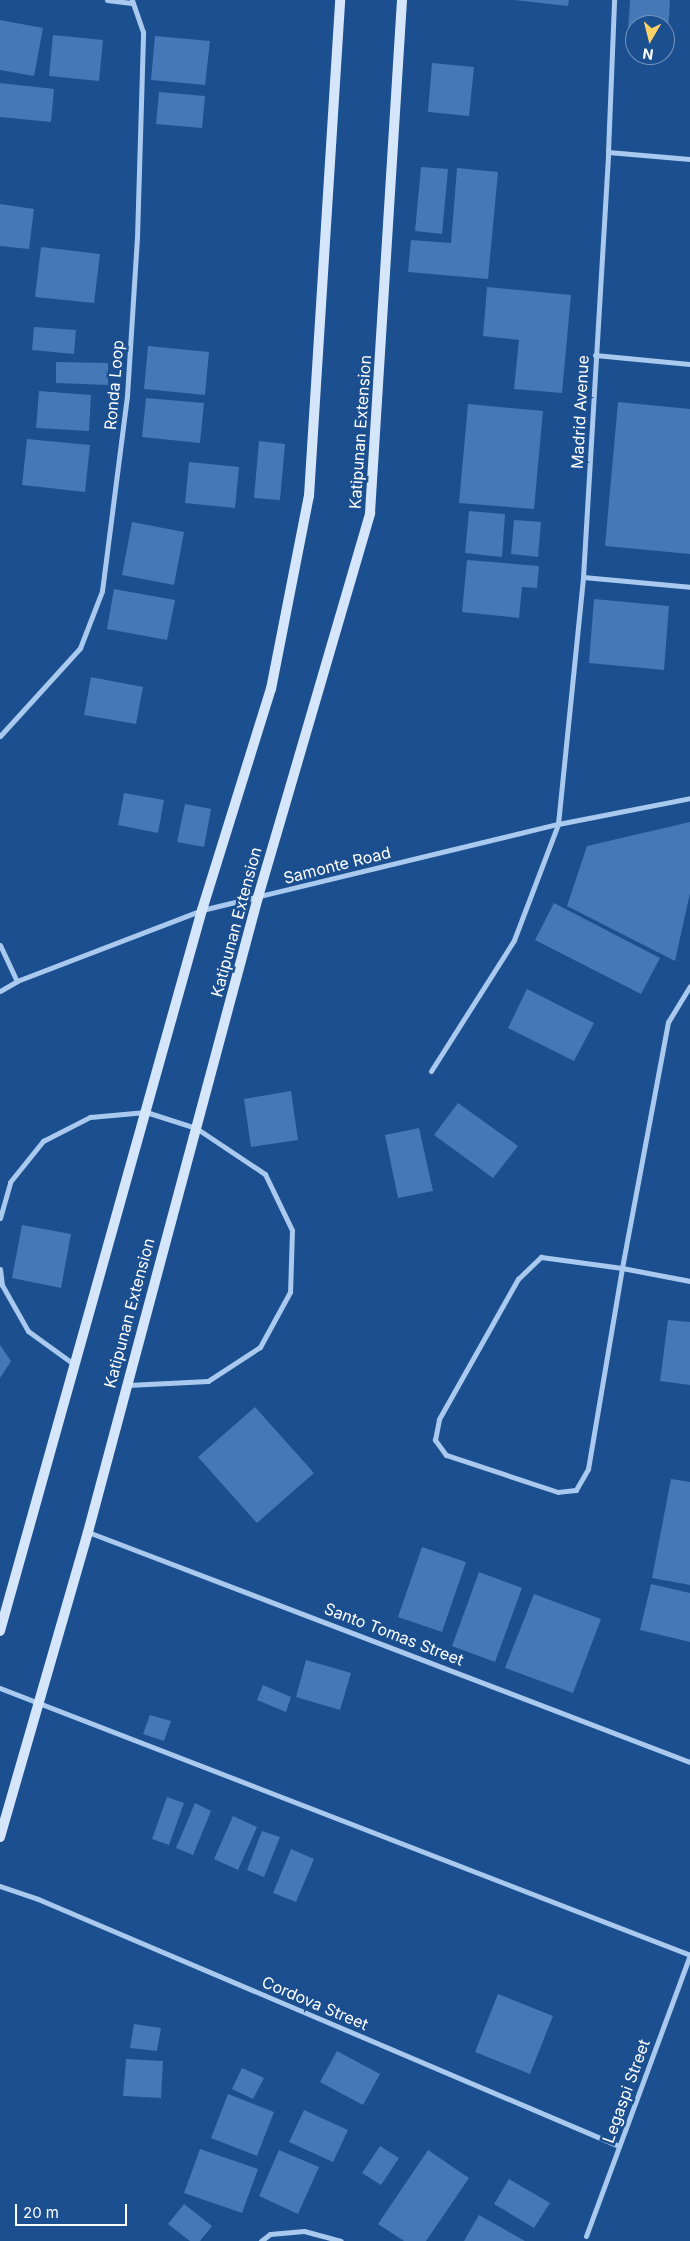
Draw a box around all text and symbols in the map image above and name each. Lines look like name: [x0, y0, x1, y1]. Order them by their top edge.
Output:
north arrow: [625, 15, 675, 65]
text: N: [642, 45, 654, 64]
street label: Ronda Loop: [100, 339, 128, 431]
street label: Katipunan Extension: [345, 354, 375, 510]
street label: Madrid Avenue: [567, 355, 593, 469]
street label: Samonte Road: [281, 842, 393, 888]
street label: Katipunan Extension: [207, 845, 265, 999]
street label: Katipunan Extension: [100, 1236, 158, 1390]
street label: Santo Tomas Street: [322, 1599, 466, 1669]
street label: Cordova Street: [259, 1972, 371, 2034]
street label: Legaspi Street: [598, 2037, 654, 2145]
scale bar: [18, 2194, 130, 2226]
text: 20 m: [23, 2203, 59, 2222]

